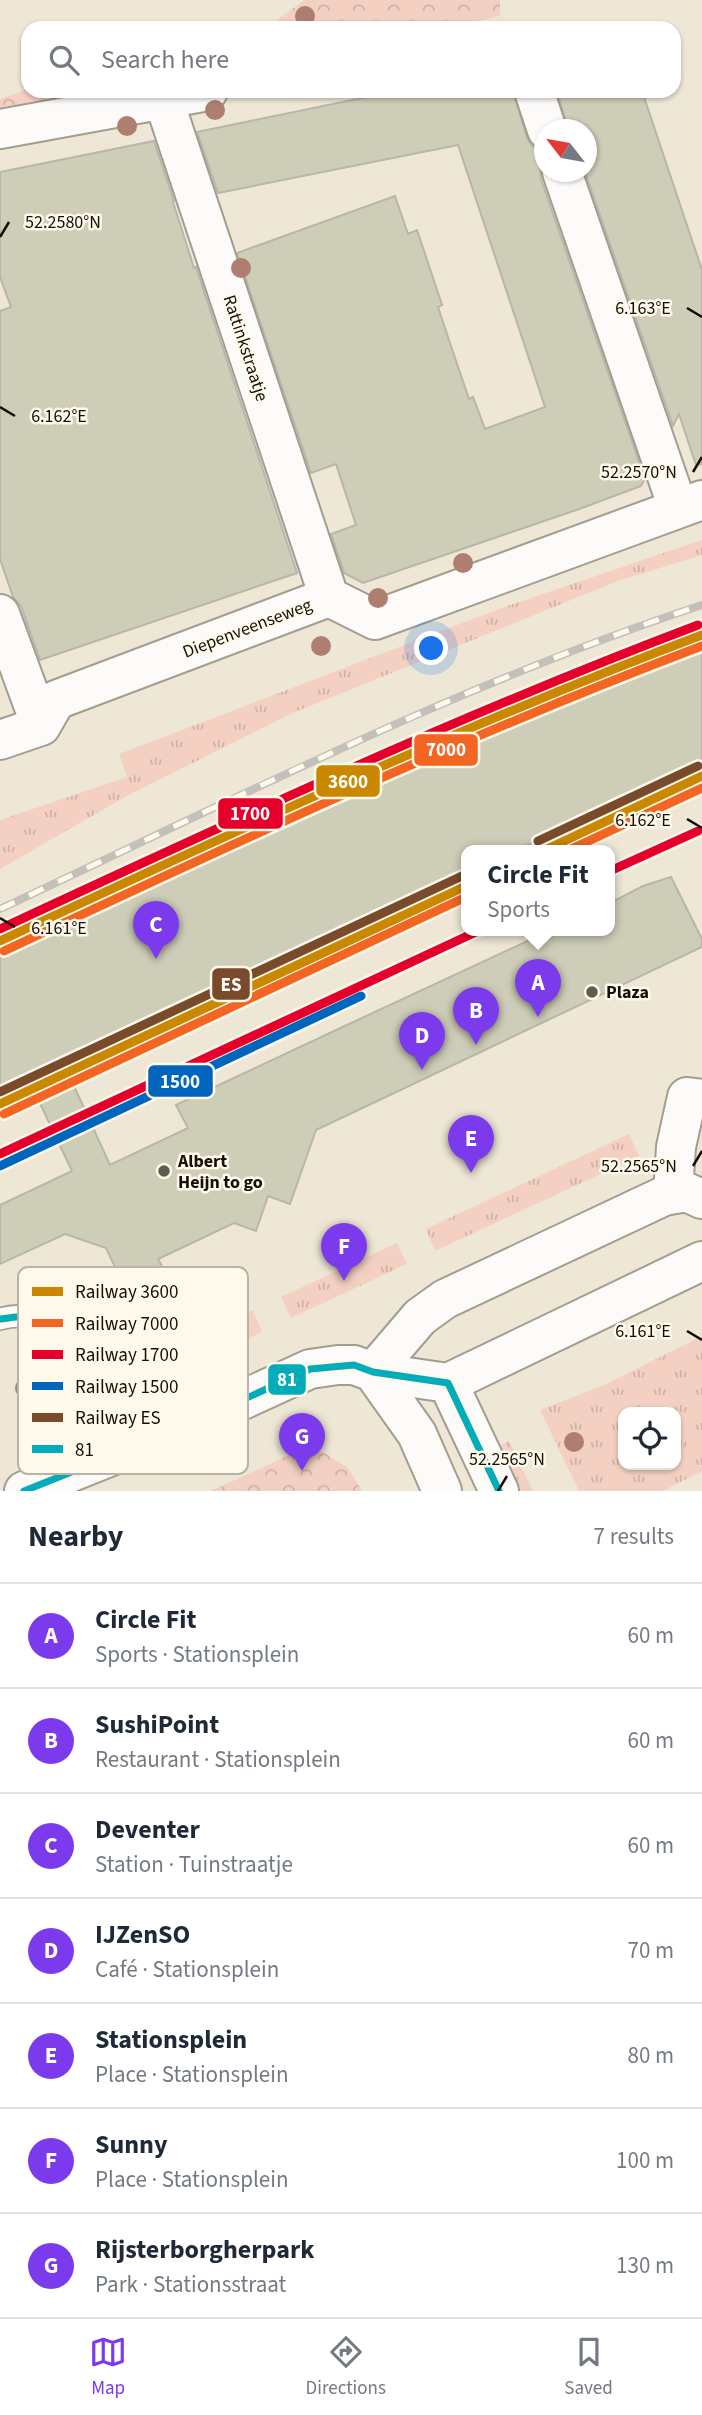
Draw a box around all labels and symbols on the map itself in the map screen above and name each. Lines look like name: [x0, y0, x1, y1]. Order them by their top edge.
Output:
north arrow: [534, 119, 597, 182]
text: 52.2580°N: [25, 210, 101, 235]
street label: Rattinkstraatje: [217, 292, 274, 405]
text: 6.163°E: [615, 296, 671, 321]
text: 6.162°E: [31, 404, 87, 429]
text: 52.2570°N: [601, 460, 677, 485]
street label: Diepenveenseweg: [179, 592, 315, 665]
your location: [414, 631, 448, 665]
line badge: 7000: [413, 733, 479, 767]
text: 7000: [426, 737, 466, 764]
line badge: 3600: [315, 764, 381, 798]
text: 3600: [328, 769, 368, 796]
line badge: 1700: [217, 797, 284, 830]
text: 1700: [230, 801, 270, 828]
text: 6.162°E: [615, 808, 671, 833]
pin: C: [133, 901, 179, 959]
text: 6.161°E: [31, 916, 87, 941]
pin: A: [515, 959, 561, 1017]
line badge: ES: [211, 967, 251, 1001]
text: ES: [221, 972, 241, 999]
place label: Plaza: [606, 980, 649, 1005]
marker: Plaza: [584, 984, 600, 1000]
pin: B: [453, 987, 499, 1045]
pin: D: [399, 1012, 445, 1070]
line badge: 1500: [147, 1064, 214, 1098]
text: 1500: [160, 1069, 200, 1096]
pin: E: [448, 1115, 494, 1173]
place label: Albert Heijn to go: [177, 1149, 263, 1195]
text: 52.2565°N: [601, 1154, 677, 1179]
marker: Albert Heijn to go: [156, 1163, 172, 1179]
pin: F: [321, 1223, 367, 1281]
legend: [18, 1267, 248, 1474]
text: Railway 3600: [75, 1279, 178, 1306]
text: Railway 7000: [75, 1311, 178, 1338]
text: 6.161°E: [615, 1319, 671, 1344]
text: Railway 1700: [75, 1342, 178, 1369]
line badge: 81: [267, 1363, 307, 1396]
text: 81: [277, 1367, 297, 1394]
text: Railway 1500: [75, 1374, 178, 1401]
text: Railway ES: [75, 1405, 161, 1432]
pin: G: [279, 1413, 325, 1471]
text: 81: [75, 1437, 94, 1464]
text: 52.2565°N: [469, 1447, 545, 1472]

